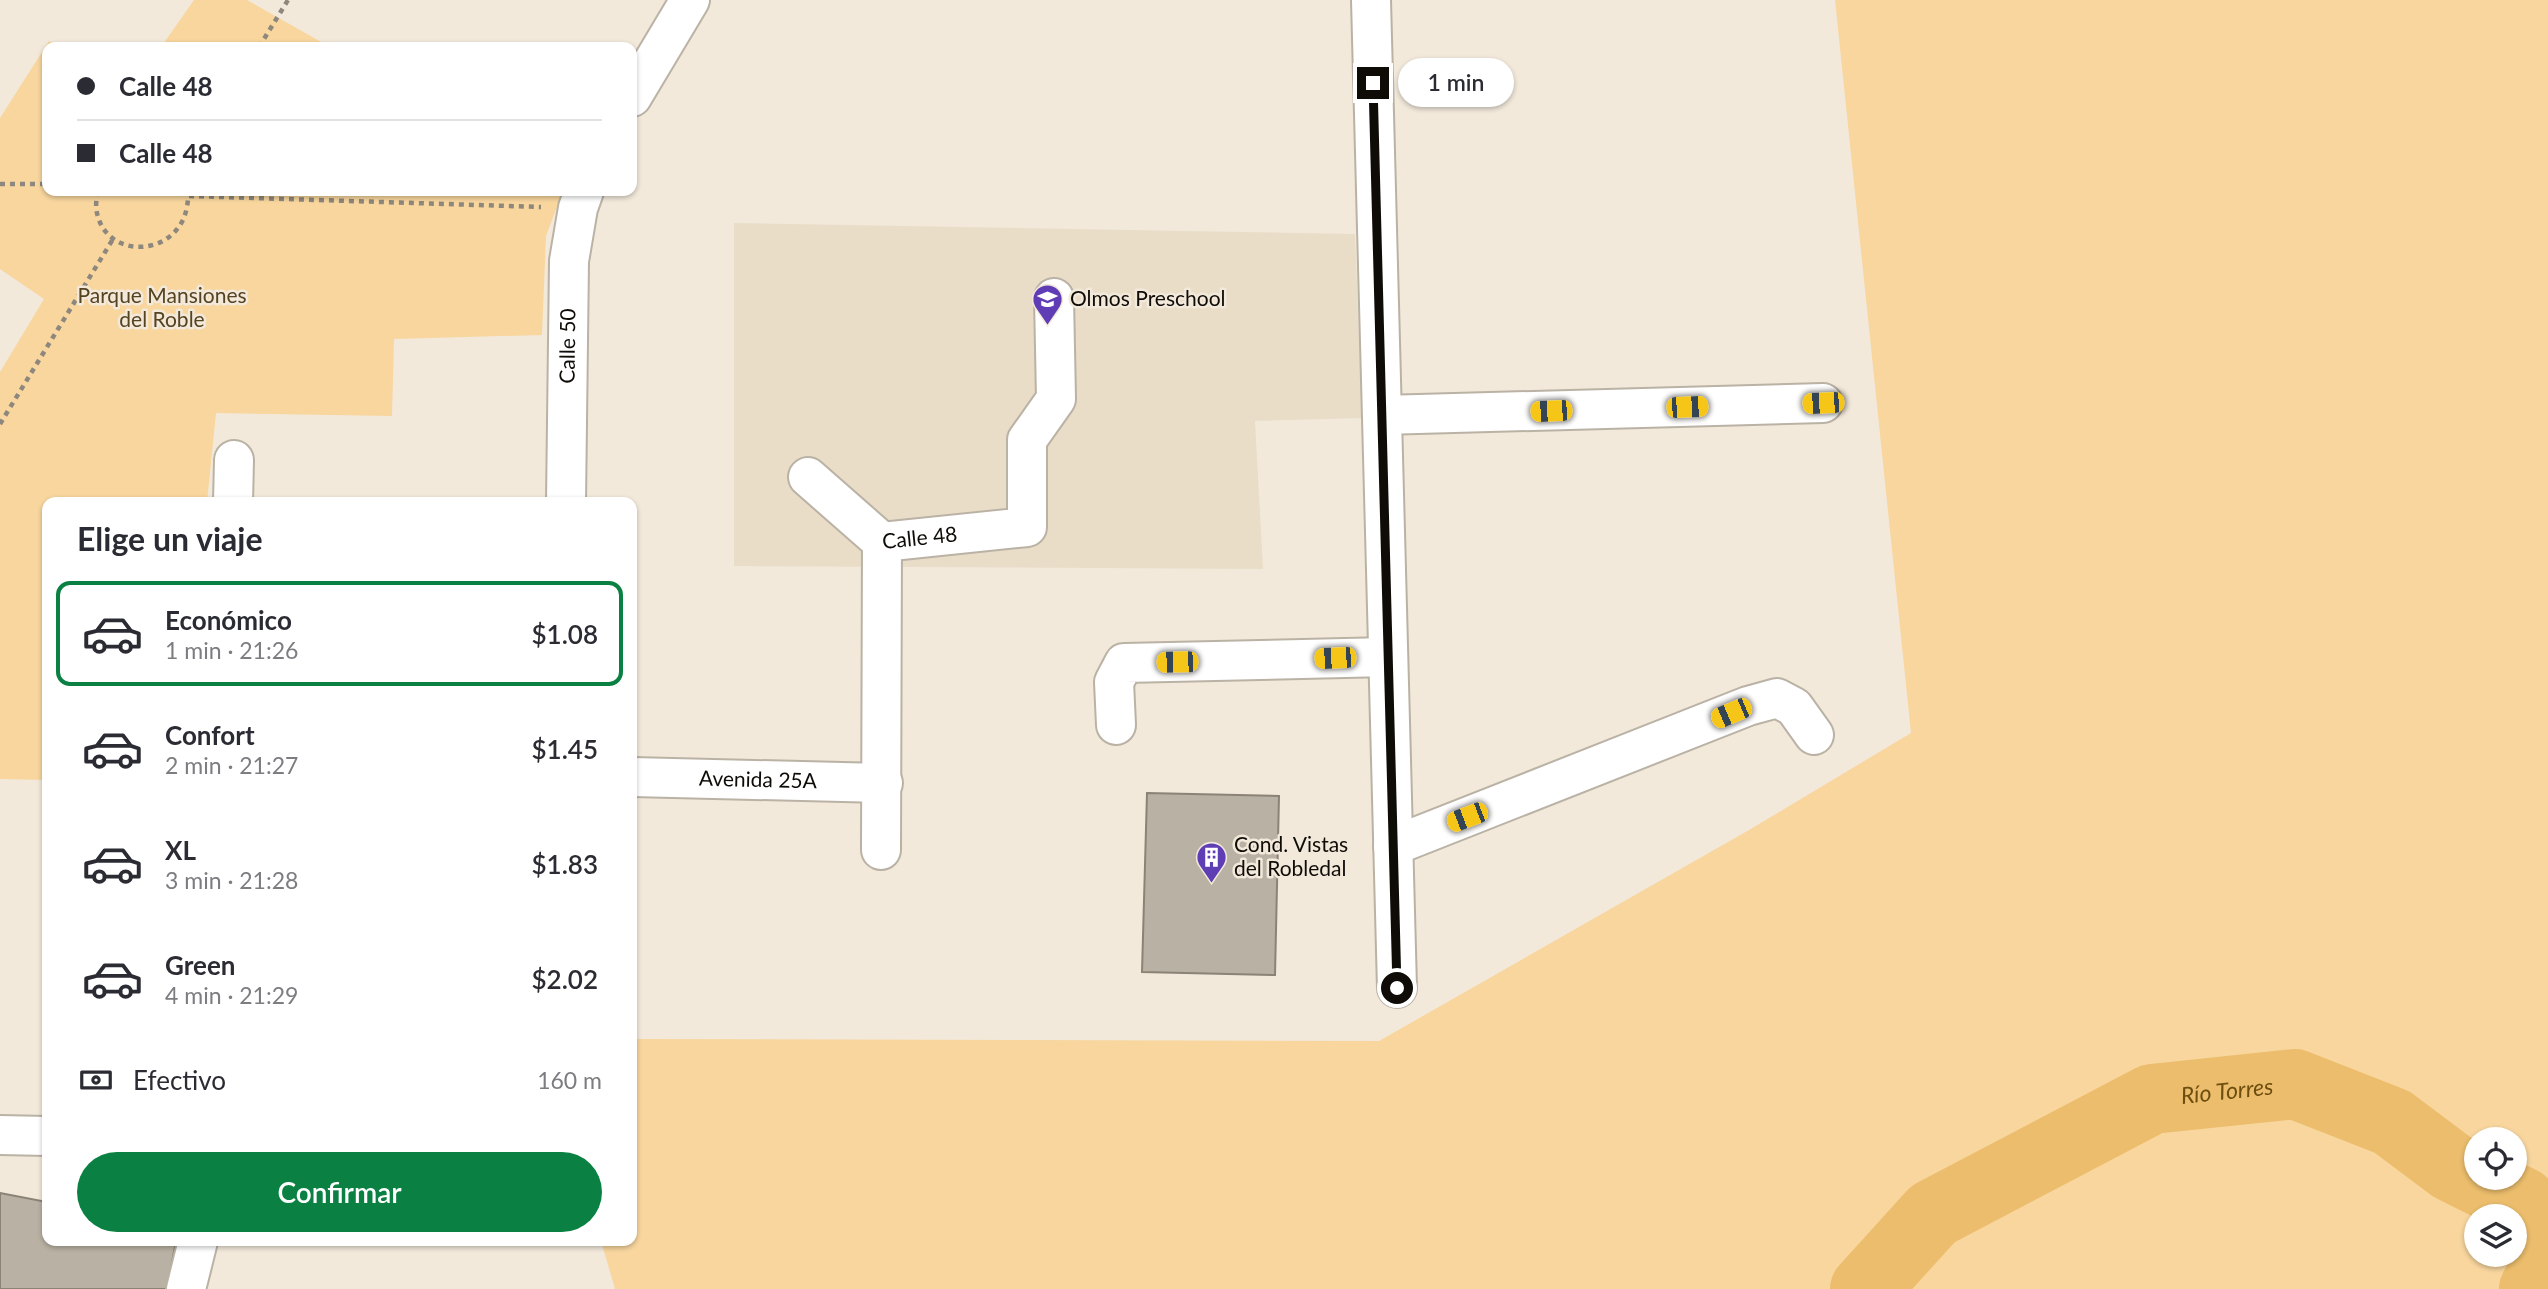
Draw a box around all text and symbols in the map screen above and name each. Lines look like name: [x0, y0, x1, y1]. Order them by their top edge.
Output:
callout: 1 min: [1398, 58, 1513, 108]
route end: [1357, 67, 1389, 99]
text: 1 min: [1428, 68, 1484, 96]
text: Calle 48: [119, 70, 213, 102]
text: Calle 48: [119, 137, 213, 169]
park label: Parque Mansiones del Roble: [77, 282, 247, 331]
school or university icon: Olmos Preschool: [1030, 282, 1064, 326]
place label: Olmos Preschool: [1070, 285, 1226, 310]
street label: Calle 50: [553, 308, 579, 384]
car: [1802, 392, 1845, 414]
car: [1666, 396, 1709, 418]
car: [1530, 400, 1573, 422]
text: Elige un viaje: [77, 519, 262, 558]
street label: Calle 48: [881, 520, 958, 553]
icon: car: [81, 602, 144, 665]
text: Económico: [165, 604, 292, 636]
text: $1.08: [532, 618, 598, 650]
text: 1 min · 21:26: [165, 636, 298, 664]
car: [1314, 647, 1357, 669]
car: [1156, 651, 1199, 673]
car: [1708, 695, 1755, 731]
icon: car: [81, 717, 144, 780]
text: Confort: [165, 719, 255, 751]
text: $1.45: [532, 733, 598, 765]
text: 2 min · 21:27: [165, 751, 298, 779]
street label: Avenida 25A: [699, 765, 818, 792]
car: [1444, 800, 1491, 834]
place label: Cond. Vistas del Robledal: [1234, 831, 1348, 880]
icon: car: [81, 832, 144, 895]
text: XL: [165, 834, 196, 866]
building icon: Cond. Vistas del Robledal: [1194, 840, 1228, 884]
text: $1.83: [532, 848, 598, 880]
text: 3 min · 21:28: [165, 866, 298, 894]
icon: car: [81, 947, 144, 1010]
text: Green: [165, 949, 235, 981]
text: $2.02: [532, 963, 598, 995]
route start: [1381, 972, 1413, 1004]
text: 4 min · 21:29: [165, 981, 298, 1009]
icon: cash: [77, 1061, 115, 1099]
text: Efectivo: [133, 1064, 226, 1096]
text: 160 m: [537, 1066, 602, 1094]
water label: Río Torres: [2179, 1071, 2274, 1109]
map controls: [2464, 1127, 2527, 1267]
button: locate: [2464, 1127, 2527, 1190]
button: Confirmar: [77, 1152, 602, 1232]
button: layers: [2464, 1204, 2527, 1267]

